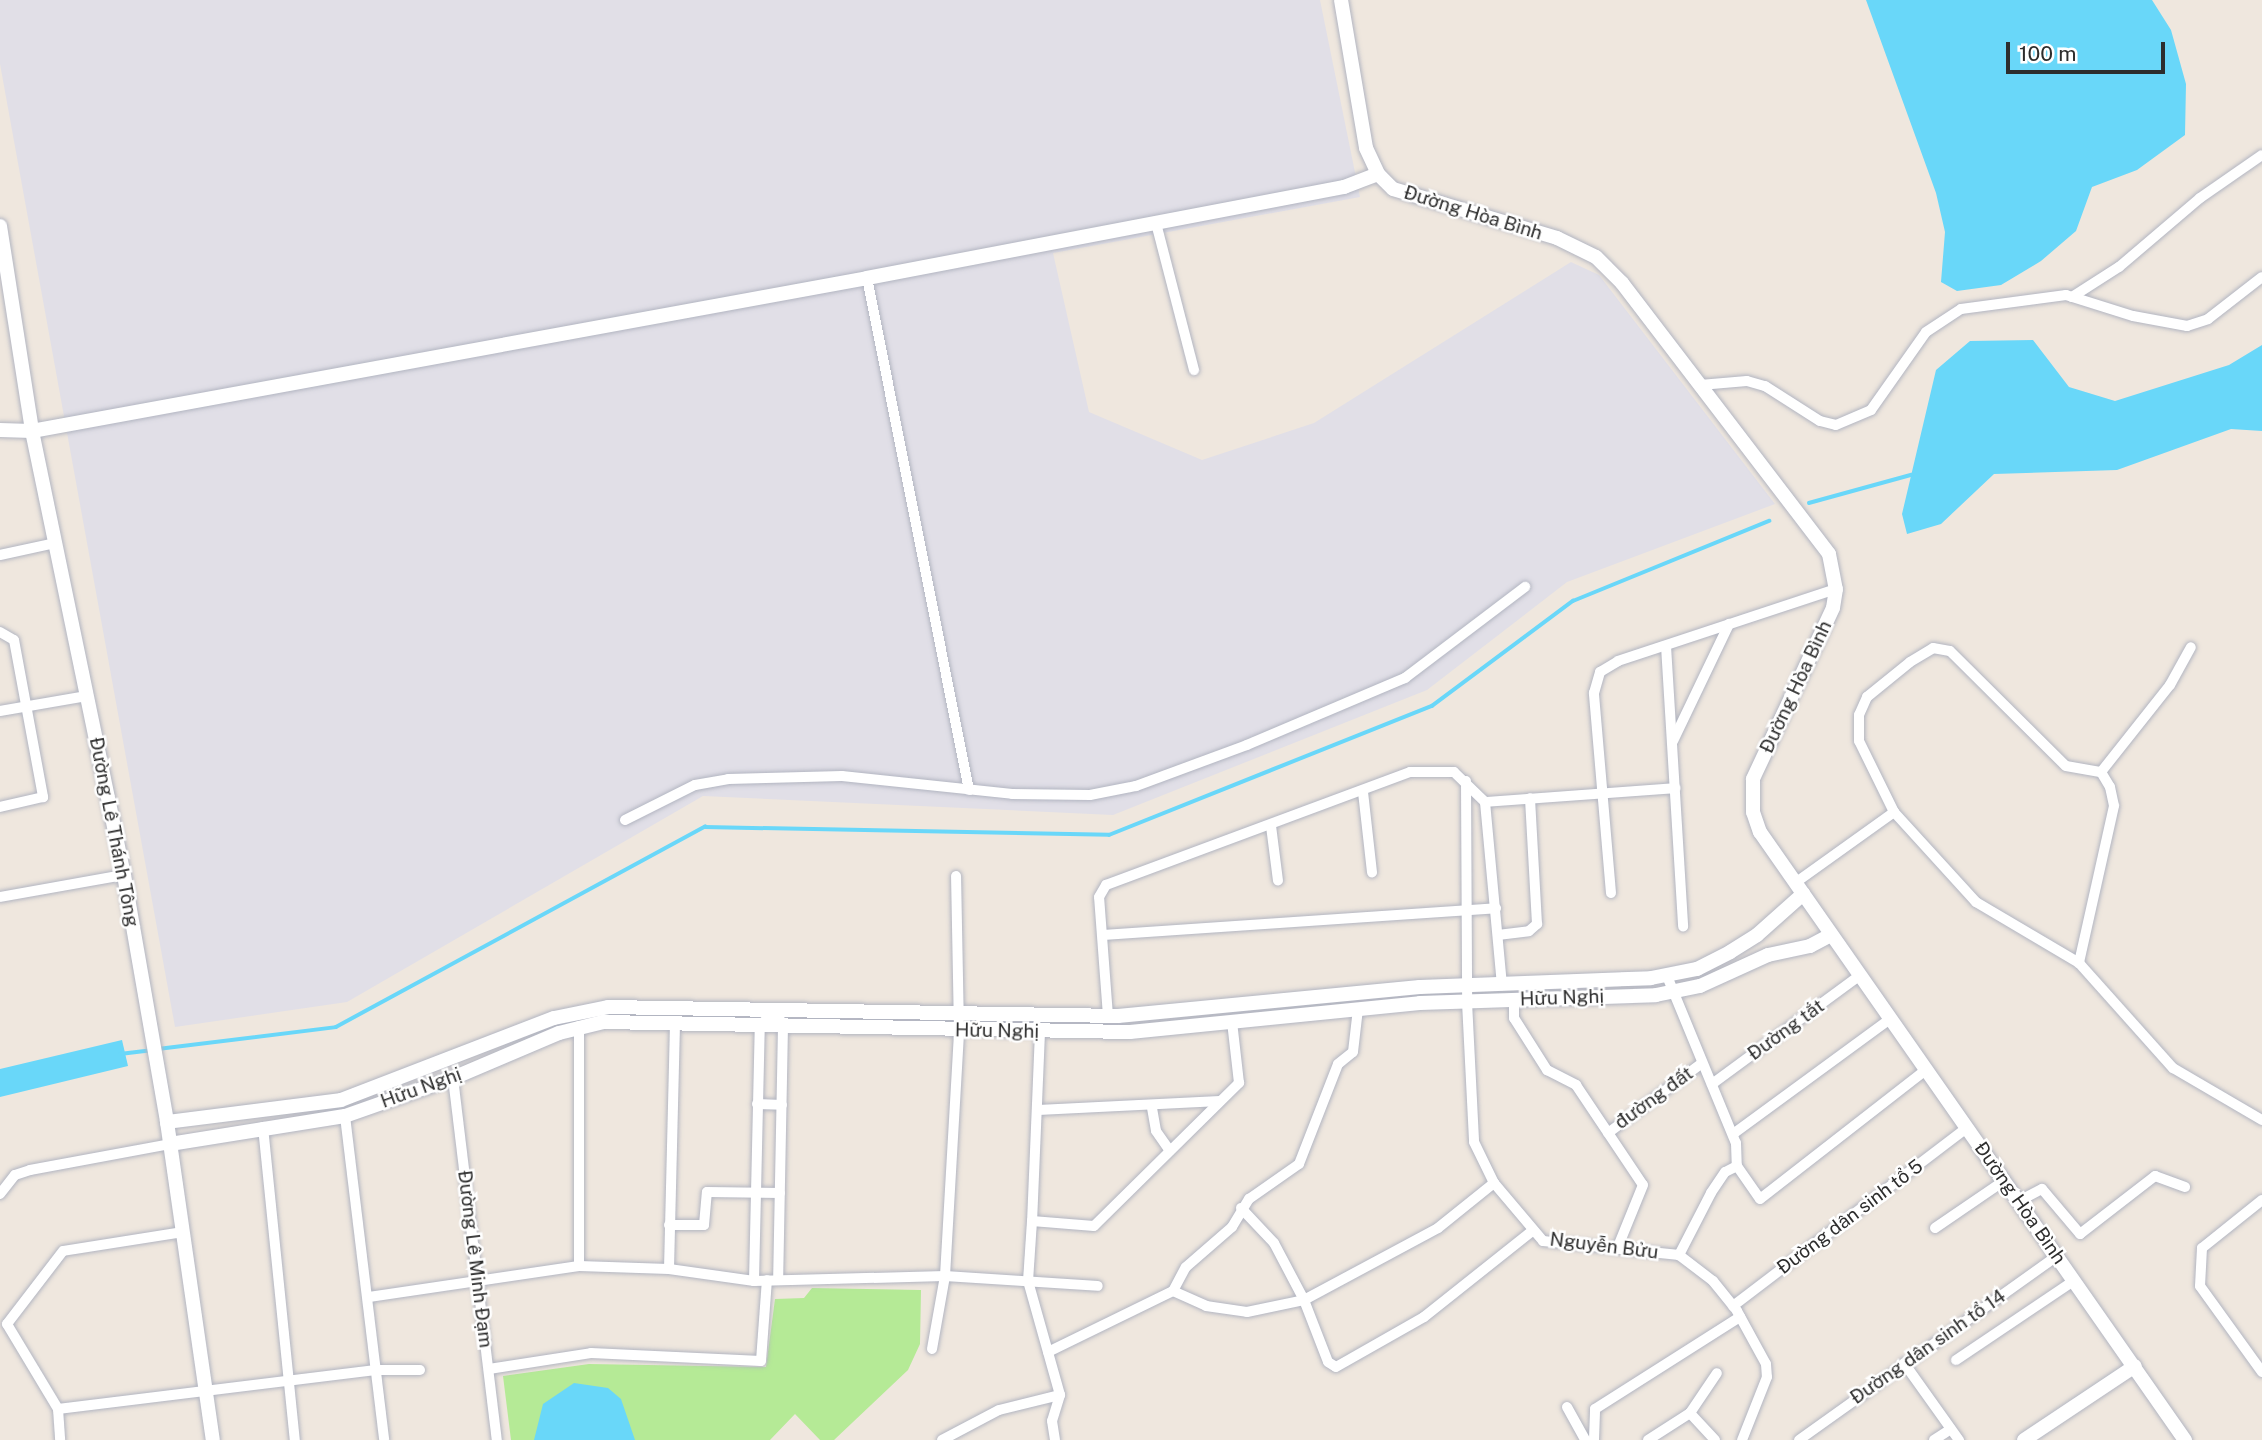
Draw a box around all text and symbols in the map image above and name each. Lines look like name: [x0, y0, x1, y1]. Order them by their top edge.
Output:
scale bar: [2010, 28, 2169, 72]
text: 100 m: [2019, 41, 2076, 66]
street label: Đường Hòa Bình: [1401, 181, 1545, 245]
street label: Đường Hòa Bình: [1755, 617, 1837, 757]
street label: Đường Lê Thánh Tông: [84, 735, 144, 929]
street label: Hữu Nghị: [1519, 985, 1605, 1011]
street label: Đường tắt: [1743, 995, 1829, 1065]
street label: Hữu Nghị: [955, 1019, 1039, 1043]
street label: đường đất: [1610, 1062, 1698, 1134]
street label: Hữu Nghị: [378, 1063, 464, 1113]
street label: Đường Hòa Bình: [1969, 1138, 2071, 1268]
street label: Đường dân sinh tổ 5: [1772, 1155, 1928, 1279]
street label: Đường Lê Minh Đạm: [453, 1169, 497, 1349]
street label: Nguyễn Bửu: [1548, 1228, 1660, 1264]
street label: Đường dân sinh tổ 14: [1846, 1285, 2010, 1409]

